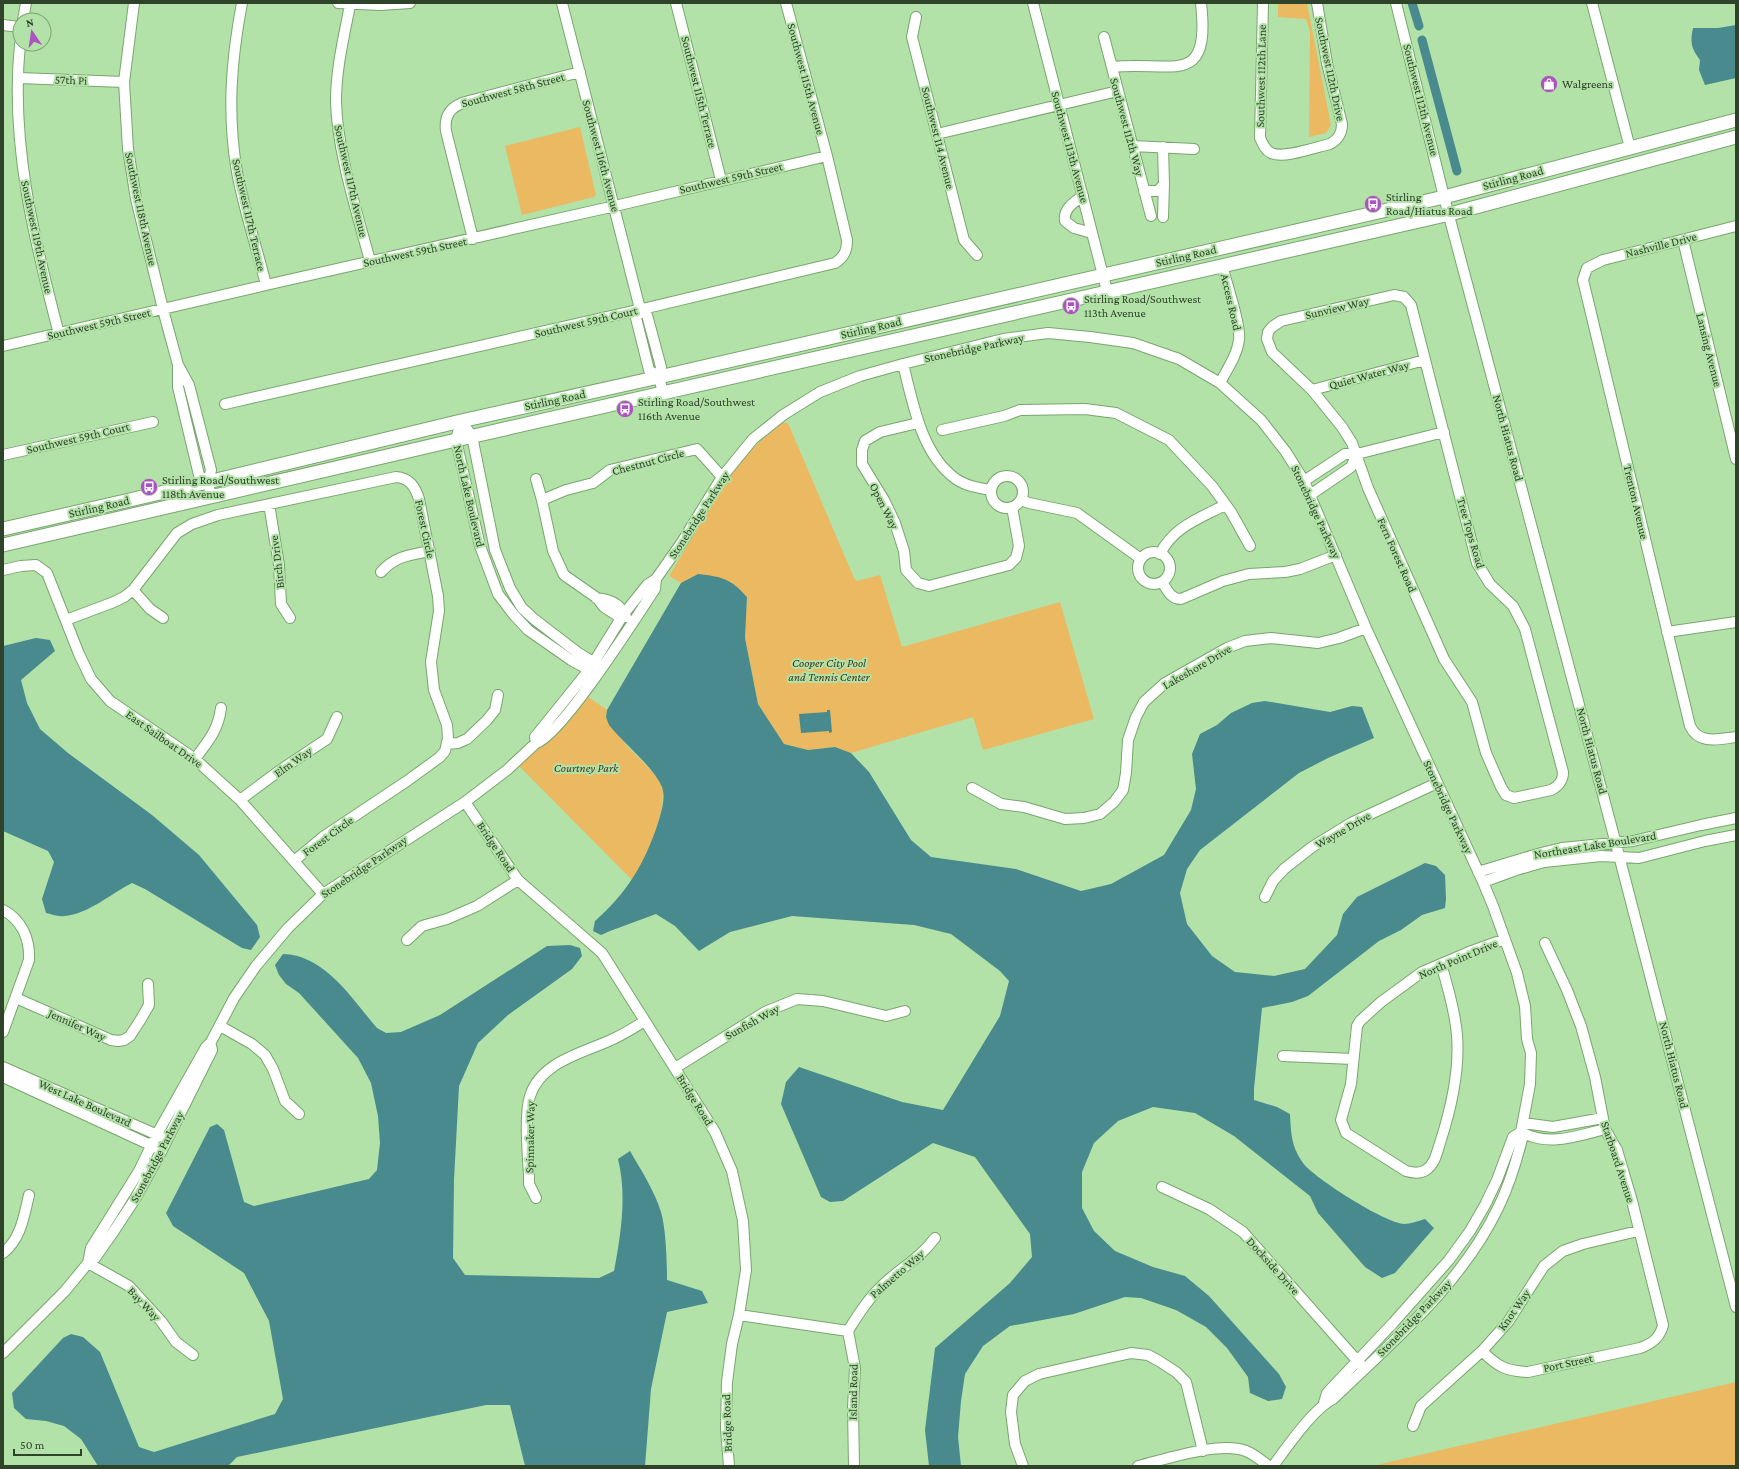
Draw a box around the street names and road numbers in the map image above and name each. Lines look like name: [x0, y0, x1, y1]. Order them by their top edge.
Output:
street label: Southwest 112th Drive: [1312, 16, 1348, 122]
street label: Southwest 115th Avenue: [784, 22, 828, 136]
street label: Southwest 112th Lane: [1253, 24, 1269, 128]
street label: Southwest 115th Terrace: [678, 35, 720, 149]
street label: Southwest 112th Avenue: [1400, 43, 1442, 157]
street label: Southwest 58th Street: [460, 69, 567, 110]
street label: 57th Pi: [54, 72, 88, 88]
street label: Southwest 112th Way: [1107, 76, 1147, 178]
street label: Southwest 114 Avenue: [919, 85, 957, 191]
street label: Southwest 113th Avenue: [1048, 90, 1092, 204]
street label: Southwest 116th Avenue: [579, 99, 623, 213]
street label: Southwest 117th Avenue: [331, 124, 371, 238]
street label: Southwest 118th Avenue: [122, 151, 160, 267]
street label: Southwest 117th Terrace: [229, 158, 269, 272]
street label: Southwest 59th Street: [678, 159, 785, 197]
street label: Stirling Road: [1481, 163, 1545, 193]
street label: Southwest 119th Avenue: [18, 179, 56, 295]
street label: Nashville Drive: [1624, 229, 1698, 261]
street label: Southwest 59th Street: [362, 234, 469, 270]
street label: Stirling Road: [1154, 242, 1218, 270]
street label: Access Road: [1218, 272, 1244, 332]
street label: Sunview Way: [1304, 294, 1371, 322]
street label: Southwest 59th Court: [533, 303, 640, 341]
street label: Southwest 59th Street: [46, 305, 153, 343]
street label: Lansing Avenue: [1693, 312, 1725, 388]
street label: Stirling Road: [839, 314, 903, 342]
street label: Stonebridge Parkway: [923, 331, 1025, 365]
street label: Quiet Water Way: [1327, 357, 1411, 392]
street label: Stirling Road: [523, 387, 587, 413]
street label: North Hiatus Road: [1490, 393, 1526, 483]
street label: Southwest 59th Court: [25, 419, 132, 457]
street label: North Lake Boulevard: [450, 444, 488, 549]
street label: Chestnut Circle: [610, 446, 686, 478]
street label: Stonebridge Parkway: [1288, 463, 1344, 561]
street label: Trenton Avenue: [1621, 463, 1651, 541]
street label: Stonebridge Parkway: [666, 468, 733, 561]
street label: Open Way: [866, 481, 902, 532]
street label: Stirling Road: [67, 493, 131, 521]
street label: Tree Tops Road: [1454, 496, 1488, 571]
street label: Forest Circle: [412, 498, 438, 560]
street label: Fern Forest Road: [1374, 516, 1420, 595]
street label: Birch Drive: [267, 535, 287, 589]
street label: Lakeshore Drive: [1160, 642, 1234, 692]
street label: North Hiatus Road: [1574, 706, 1610, 796]
street label: East Sailboat Drive: [123, 707, 205, 771]
street label: Elm Way: [271, 744, 315, 780]
street label: Stonebridge Parkway: [1420, 758, 1476, 856]
street label: Wayne Drive: [1313, 809, 1373, 851]
street label: Forest Circle: [300, 813, 356, 859]
street label: Bridge Road: [474, 819, 518, 875]
street label: Northeast Lake Boulevard: [1533, 828, 1658, 862]
street label: Stonebridge Parkway: [318, 833, 410, 901]
street label: North Point Drive: [1416, 936, 1500, 982]
street label: Sunfish Way: [722, 1001, 782, 1043]
street label: Jennifer Way: [45, 1006, 108, 1044]
street label: North Hiatus Road: [1656, 1020, 1692, 1110]
street label: Bridge Road: [674, 1072, 717, 1129]
street label: West Lake Boulevard: [36, 1076, 134, 1130]
street label: Spinnaker Way: [522, 1100, 538, 1173]
street label: Stonebridge Parkway: [127, 1109, 187, 1205]
street label: Starboard Avenue: [1598, 1119, 1638, 1205]
street label: Dockside Drive: [1244, 1234, 1302, 1298]
street label: Palmetto Way: [867, 1246, 927, 1301]
street label: Stonebridge Parkway: [1374, 1276, 1454, 1359]
street label: Bay Way: [125, 1284, 164, 1324]
street label: Knot Way: [1495, 1286, 1533, 1333]
street label: Port Street: [1542, 1351, 1595, 1375]
street label: Island Road: [846, 1363, 861, 1420]
street label: Bridge Road: [719, 1393, 735, 1452]

